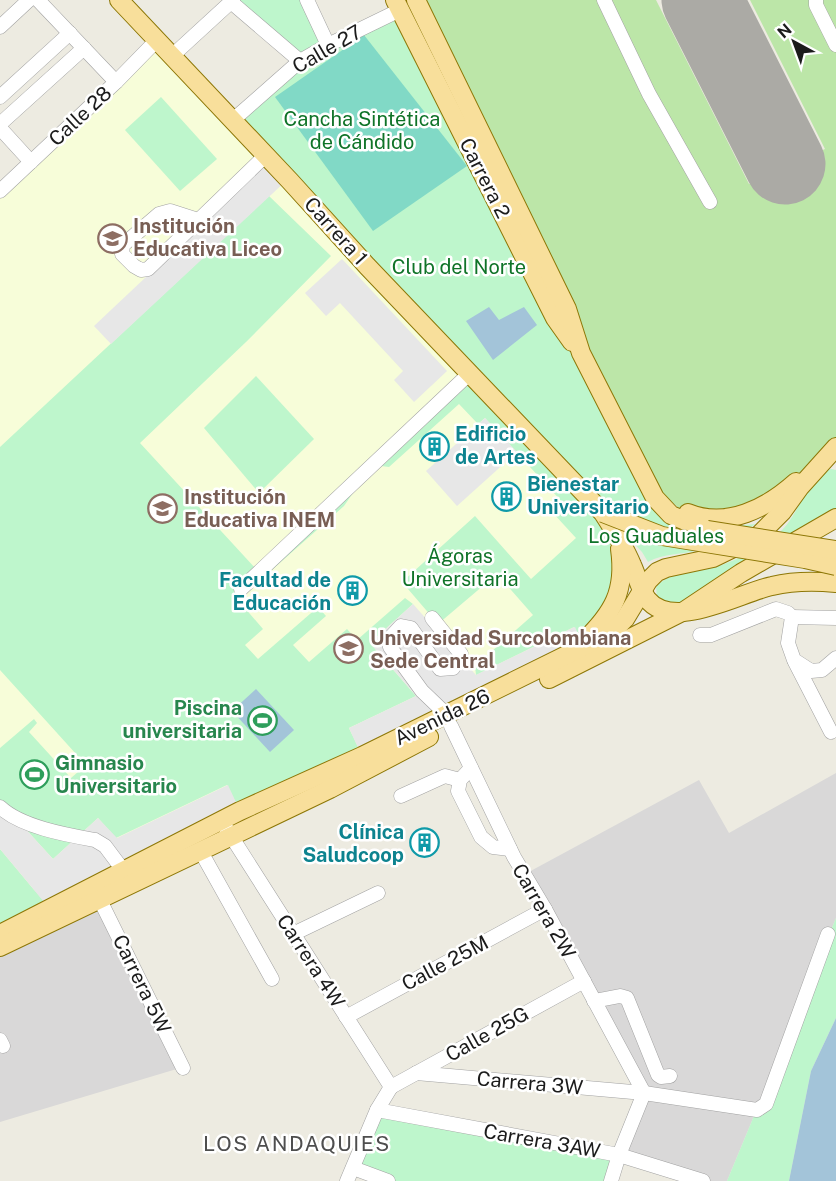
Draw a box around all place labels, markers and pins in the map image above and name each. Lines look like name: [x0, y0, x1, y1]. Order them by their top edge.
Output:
place label: Institución Educativa Liceo: [133, 214, 282, 261]
school or university icon: Institución Educativa Liceo: [96, 222, 128, 254]
place label: Edificio de Artes: [455, 422, 536, 469]
building icon: Edificio de Artes: [418, 430, 450, 462]
place label: Bienestar Universitario: [527, 472, 649, 519]
building icon: Bienestar Universitario: [490, 480, 522, 512]
place label: Institución Educativa INEM: [184, 485, 335, 532]
school or university icon: Institución Educativa INEM: [147, 493, 179, 525]
place label: Facultad de Educación: [219, 568, 331, 615]
building icon: Facultad de Educación: [336, 575, 368, 607]
place label: Universidad Surcolombiana Sede Central: [370, 626, 631, 673]
school or university icon: Universidad Surcolombiana Sede Central: [333, 633, 365, 665]
place label: Piscina universitaria: [123, 696, 242, 743]
sports icon: Piscina universitaria: [247, 704, 279, 736]
place label: Gimnasio Universitario: [55, 751, 177, 798]
sports icon: Gimnasio Universitario: [18, 759, 50, 791]
place label: Clínica Saludcoop: [302, 820, 404, 867]
building icon: Clínica Saludcoop: [409, 827, 441, 859]

